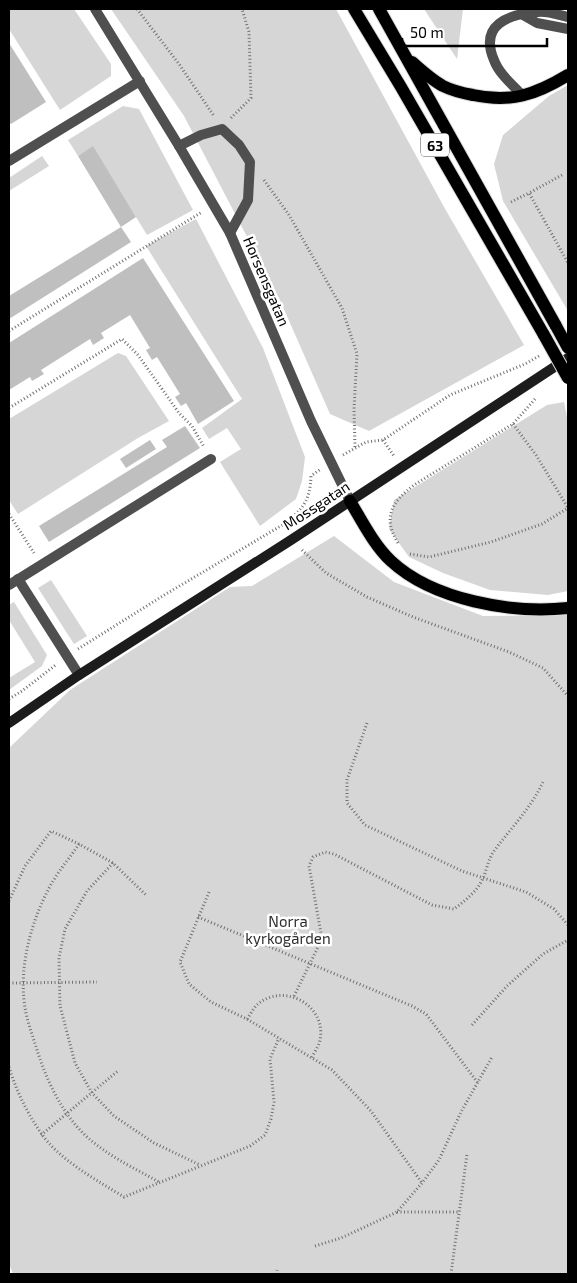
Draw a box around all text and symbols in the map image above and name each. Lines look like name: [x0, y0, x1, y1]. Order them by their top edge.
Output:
scale bar: [402, 15, 547, 47]
text: 50 m: [410, 23, 444, 41]
road number: 63: [421, 134, 449, 156]
street label: Horsensgatan: [240, 233, 294, 329]
street label: Mossgatan: [279, 477, 353, 533]
park label: Norra kyrkogården: [245, 912, 331, 947]

